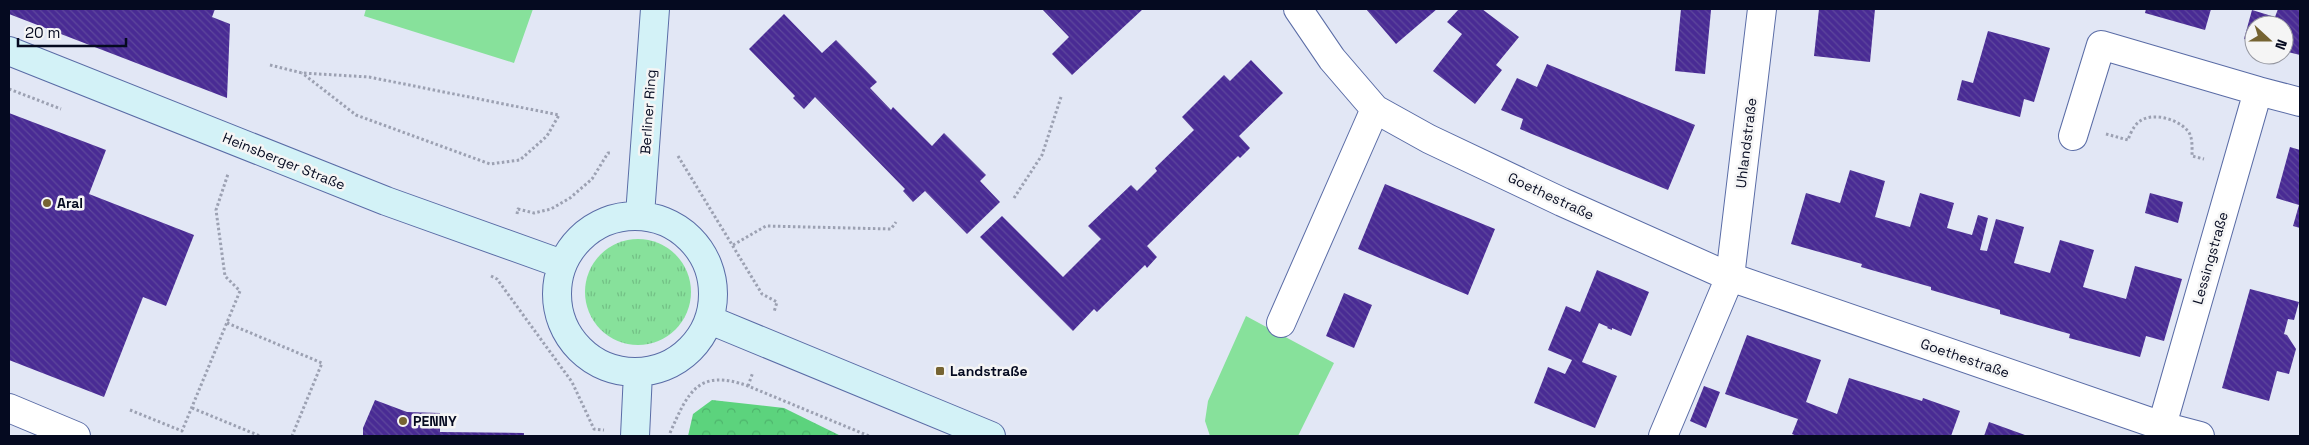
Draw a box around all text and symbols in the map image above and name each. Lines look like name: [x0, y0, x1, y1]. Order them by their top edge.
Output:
scale bar: [18, 15, 125, 47]
north arrow: [2244, 15, 2294, 65]
text: 20 m: [25, 23, 60, 42]
text: N: [2271, 37, 2291, 52]
street label: Berliner Ring: [636, 69, 660, 155]
street label: Uhlandstraße: [1732, 97, 1760, 189]
street label: Heinsberger Straße: [220, 128, 348, 194]
street label: Goethestraße: [1505, 168, 1597, 224]
place label: Aral: [57, 194, 83, 212]
marker: Aral: [41, 197, 53, 209]
street label: Lessingstraße: [2188, 210, 2232, 306]
street label: Goethestraße: [1918, 334, 2012, 382]
place label: Landstraße: [950, 362, 1027, 380]
marker: Landstraße: [934, 365, 946, 377]
place label: PENNY: [413, 412, 457, 430]
marker: PENNY: [397, 415, 409, 427]

